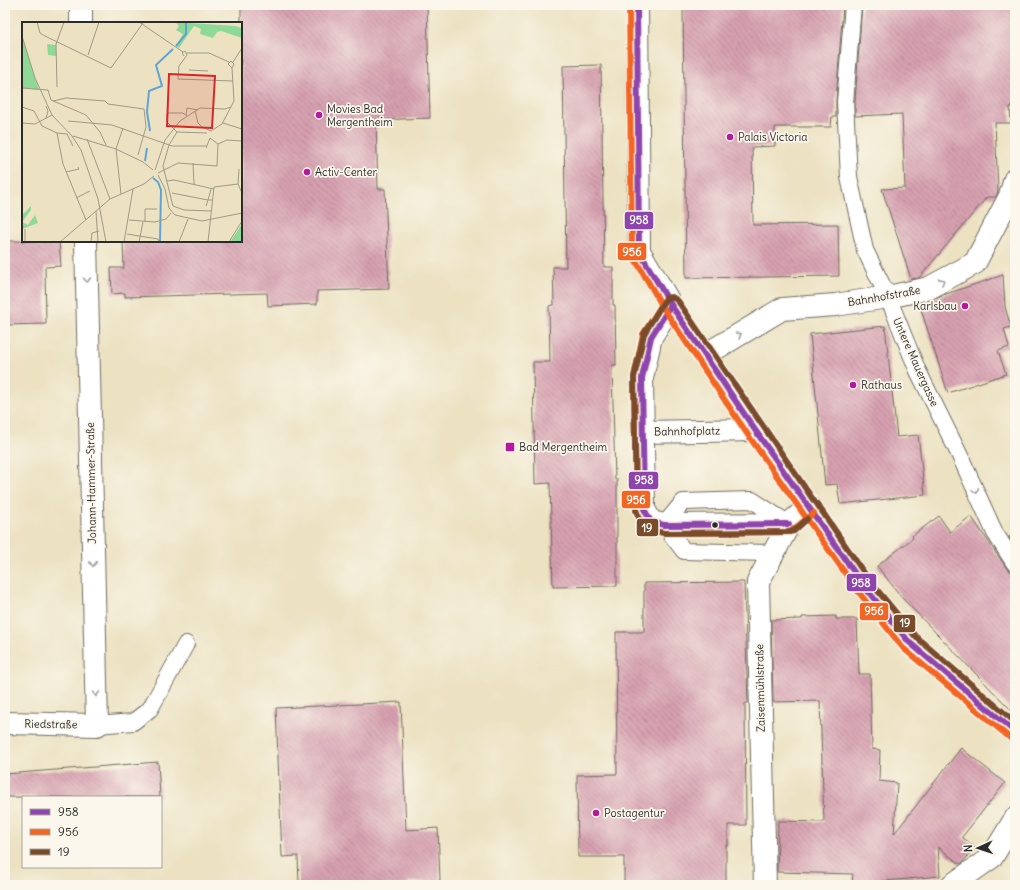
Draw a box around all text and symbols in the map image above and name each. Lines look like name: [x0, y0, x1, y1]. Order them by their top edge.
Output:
inset map: [22, 22, 242, 242]
place label: Movies Bad Mergentheim: [327, 102, 393, 129]
marker: Movies Bad Mergentheim: [314, 110, 324, 120]
place label: Palais Victoria: [738, 130, 808, 144]
marker: Palais Victoria: [725, 132, 735, 142]
place label: Activ-Center: [315, 165, 377, 179]
marker: Activ-Center: [302, 167, 312, 177]
line badge: 958: [624, 211, 654, 230]
text: 958: [630, 213, 649, 227]
line badge: 956: [617, 242, 647, 261]
text: 956: [623, 245, 642, 259]
one-way arrow: [83, 277, 91, 283]
one-way arrow: [938, 278, 945, 285]
street label: Bahnhofstraße: [847, 283, 921, 309]
place label: Karlsbau: [913, 299, 958, 313]
marker: Karlsbau: [960, 301, 970, 311]
street label: Untere Mauergasse: [890, 315, 942, 409]
one-way arrow: [735, 332, 742, 339]
place label: Rathaus: [861, 378, 902, 392]
marker: Rathaus: [848, 380, 858, 390]
street label: Johann-Hammer-Straße: [83, 422, 99, 544]
street label: Bahnhofplatz: [654, 423, 720, 439]
place label: Bad Mergentheim: [519, 440, 607, 454]
marker: Bad Mergentheim: [504, 441, 516, 453]
line badge: 958: [628, 471, 659, 490]
text: 958: [635, 473, 654, 487]
one-way arrow: [971, 487, 979, 495]
line badge: 956: [621, 490, 651, 509]
text: 956: [627, 493, 646, 507]
line badge: 19: [636, 518, 659, 537]
unlabelled marker: [710, 520, 720, 530]
text: 19: [642, 521, 652, 535]
one-way arrow: [89, 561, 97, 567]
line badge: 958: [846, 573, 877, 592]
text: 958: [852, 576, 871, 590]
line badge: 956: [859, 602, 889, 621]
text: 956: [865, 604, 884, 618]
line badge: 19: [893, 614, 916, 633]
text: 19: [900, 616, 910, 630]
street label: Zaisenmühlstraße: [752, 644, 768, 732]
one-way arrow: [92, 691, 100, 697]
street label: Riedstraße: [24, 717, 78, 731]
legend: [22, 796, 162, 868]
text: 958: [58, 804, 79, 819]
place label: Postagentur: [604, 806, 665, 820]
marker: Postagentur: [591, 808, 601, 818]
text: 956: [58, 824, 79, 839]
north arrow: [958, 828, 998, 868]
text: 19: [58, 844, 70, 859]
text: N: [961, 844, 975, 853]

